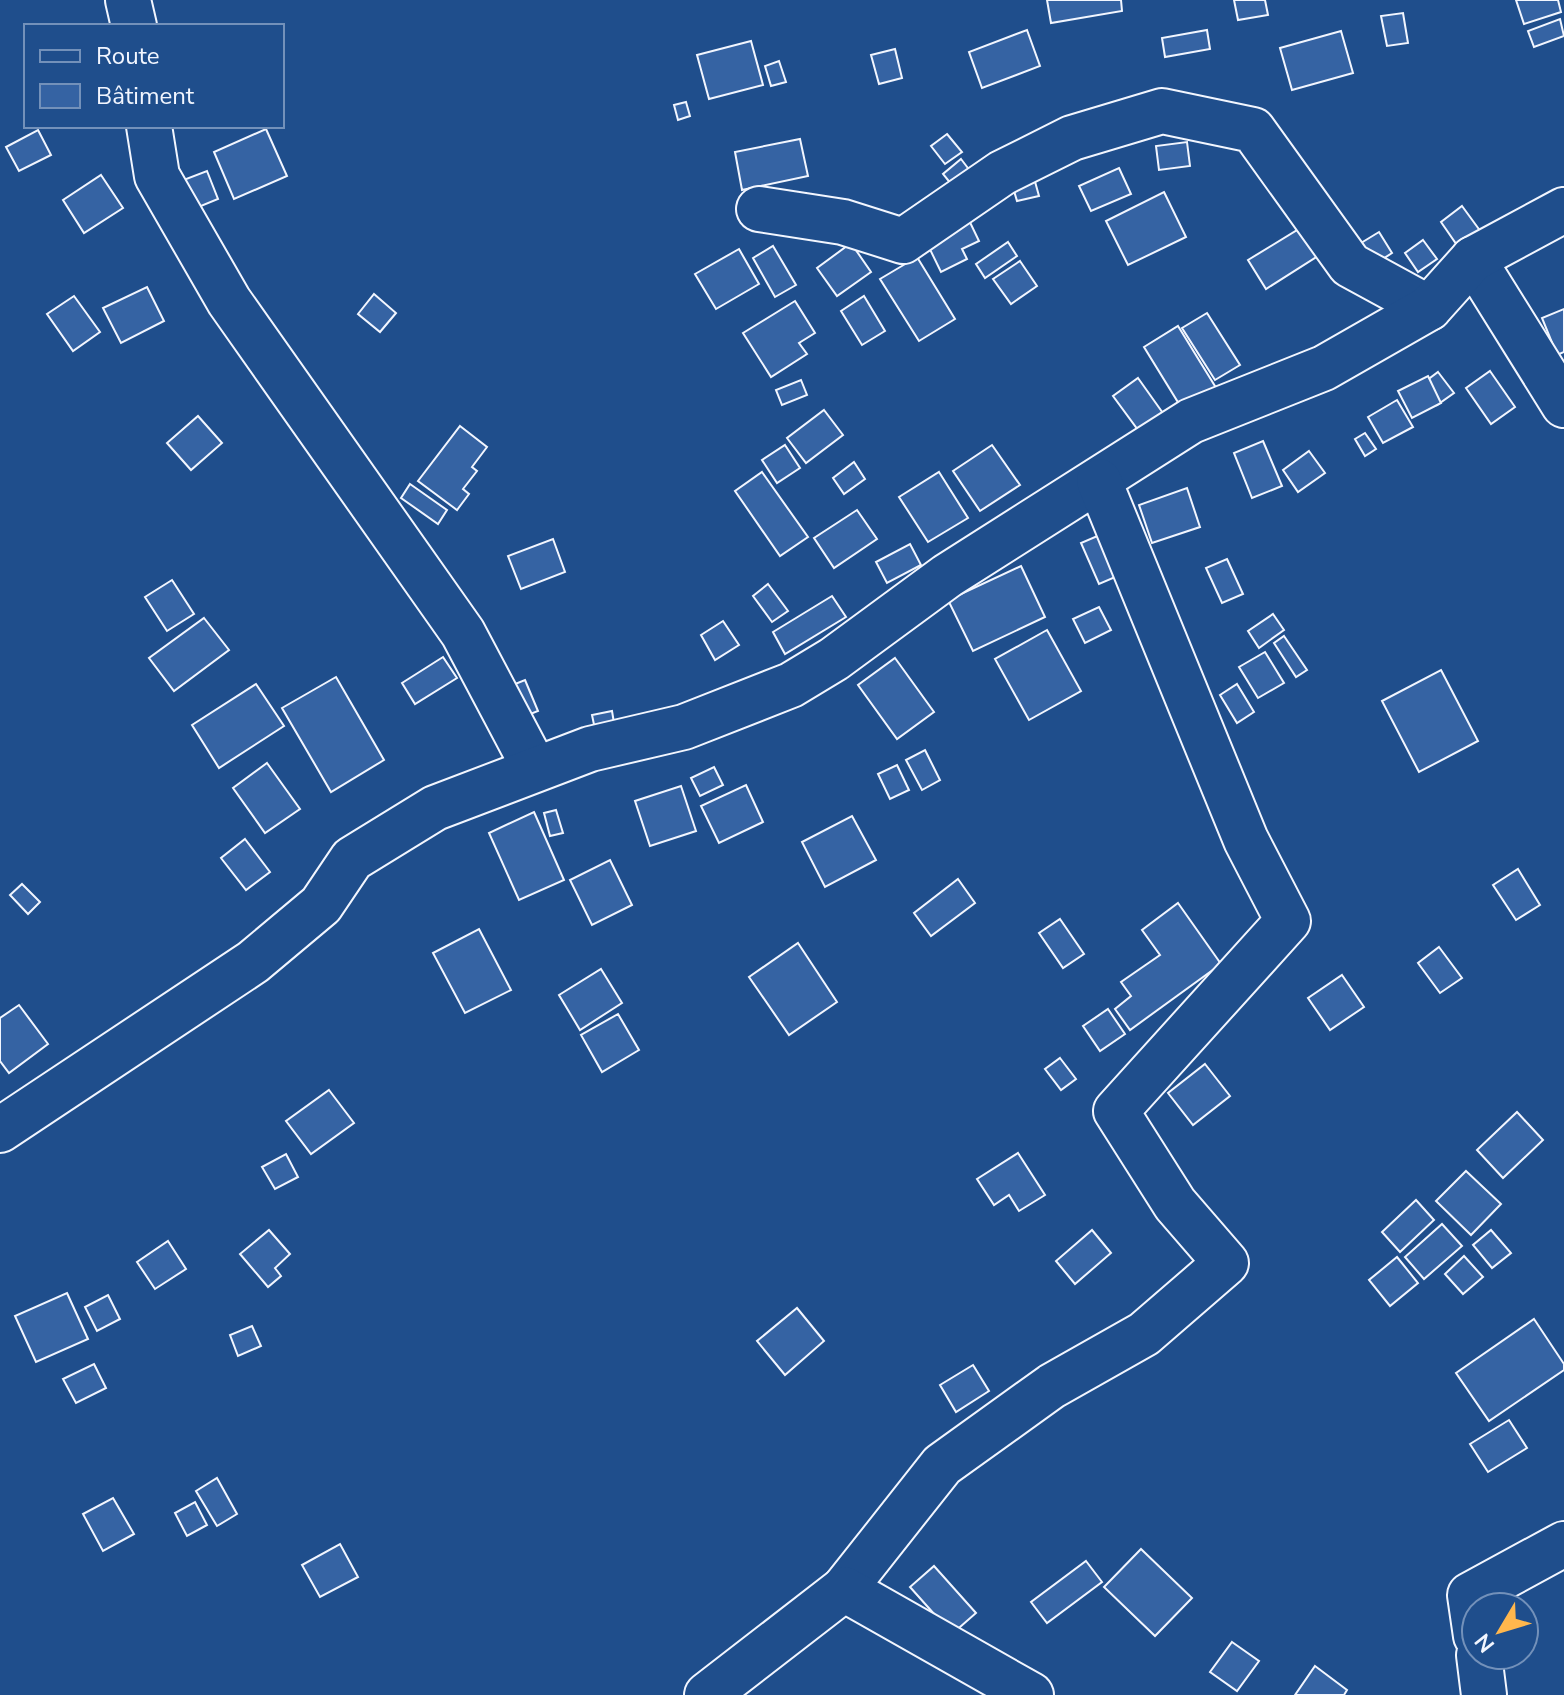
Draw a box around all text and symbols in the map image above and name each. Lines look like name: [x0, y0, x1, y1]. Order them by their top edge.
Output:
legend: [24, 24, 284, 128]
text: Route: [96, 40, 160, 72]
text: Bâtiment: [96, 80, 195, 112]
north arrow: [1460, 1591, 1540, 1671]
text: N: [1468, 1627, 1502, 1658]

